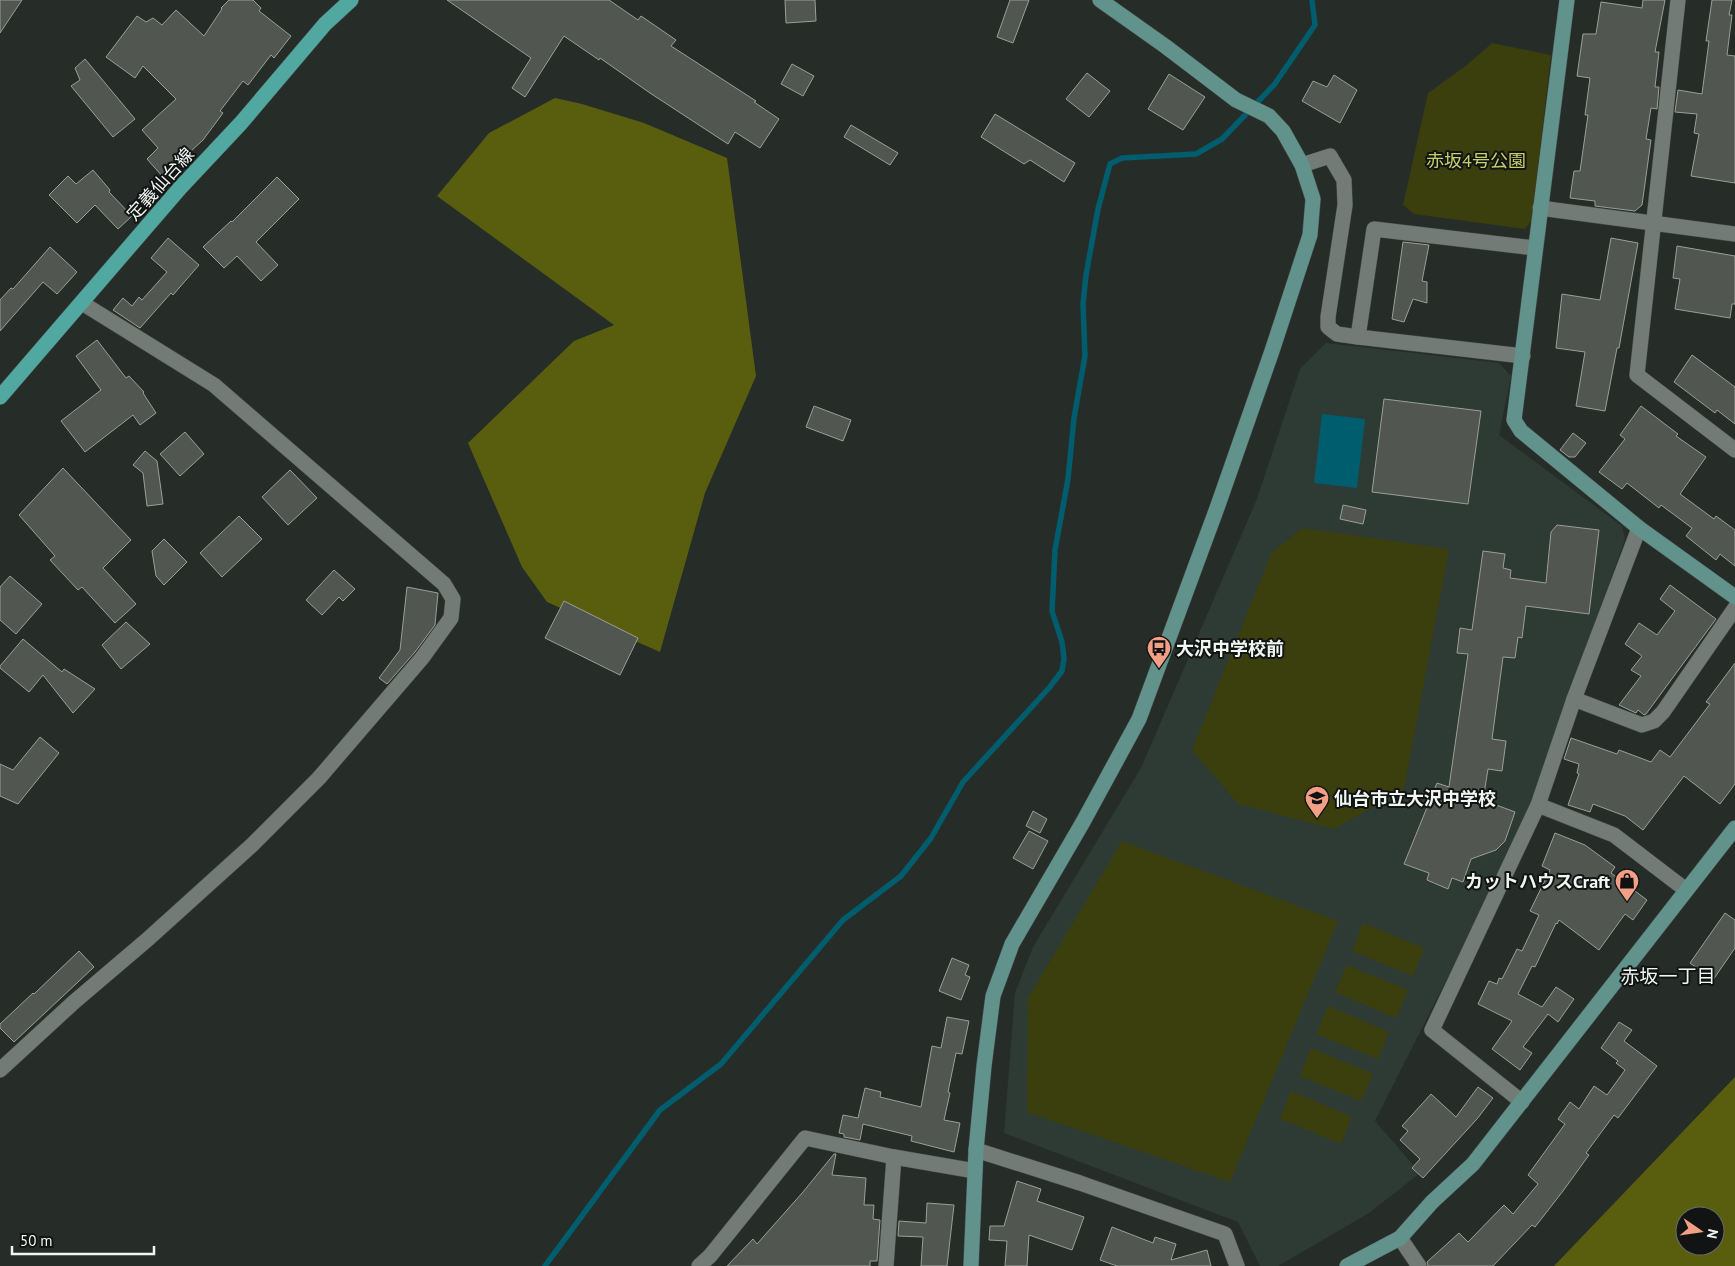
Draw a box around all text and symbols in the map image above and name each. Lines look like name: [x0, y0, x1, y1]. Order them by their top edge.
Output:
street label: 定義仙台線: [121, 143, 199, 225]
park label: 赤坂4号公園: [1426, 149, 1526, 172]
bus stop icon: 大沢中学校前: [1146, 635, 1172, 669]
place label: 大沢中学校前: [1176, 637, 1284, 660]
school or university icon: 仙台市立大沢中学校: [1304, 785, 1330, 819]
place label: 仙台市立大沢中学校: [1334, 787, 1496, 810]
shop icon: カットハウスCraft: [1614, 868, 1640, 902]
place label: カットハウスCraft: [1465, 870, 1611, 893]
district label: 赤坂一丁目: [1620, 964, 1716, 988]
north arrow: [1675, 1206, 1725, 1256]
scale bar: [12, 1224, 155, 1256]
text: N: [1703, 1227, 1722, 1240]
text: 50 m: [20, 1231, 53, 1250]

